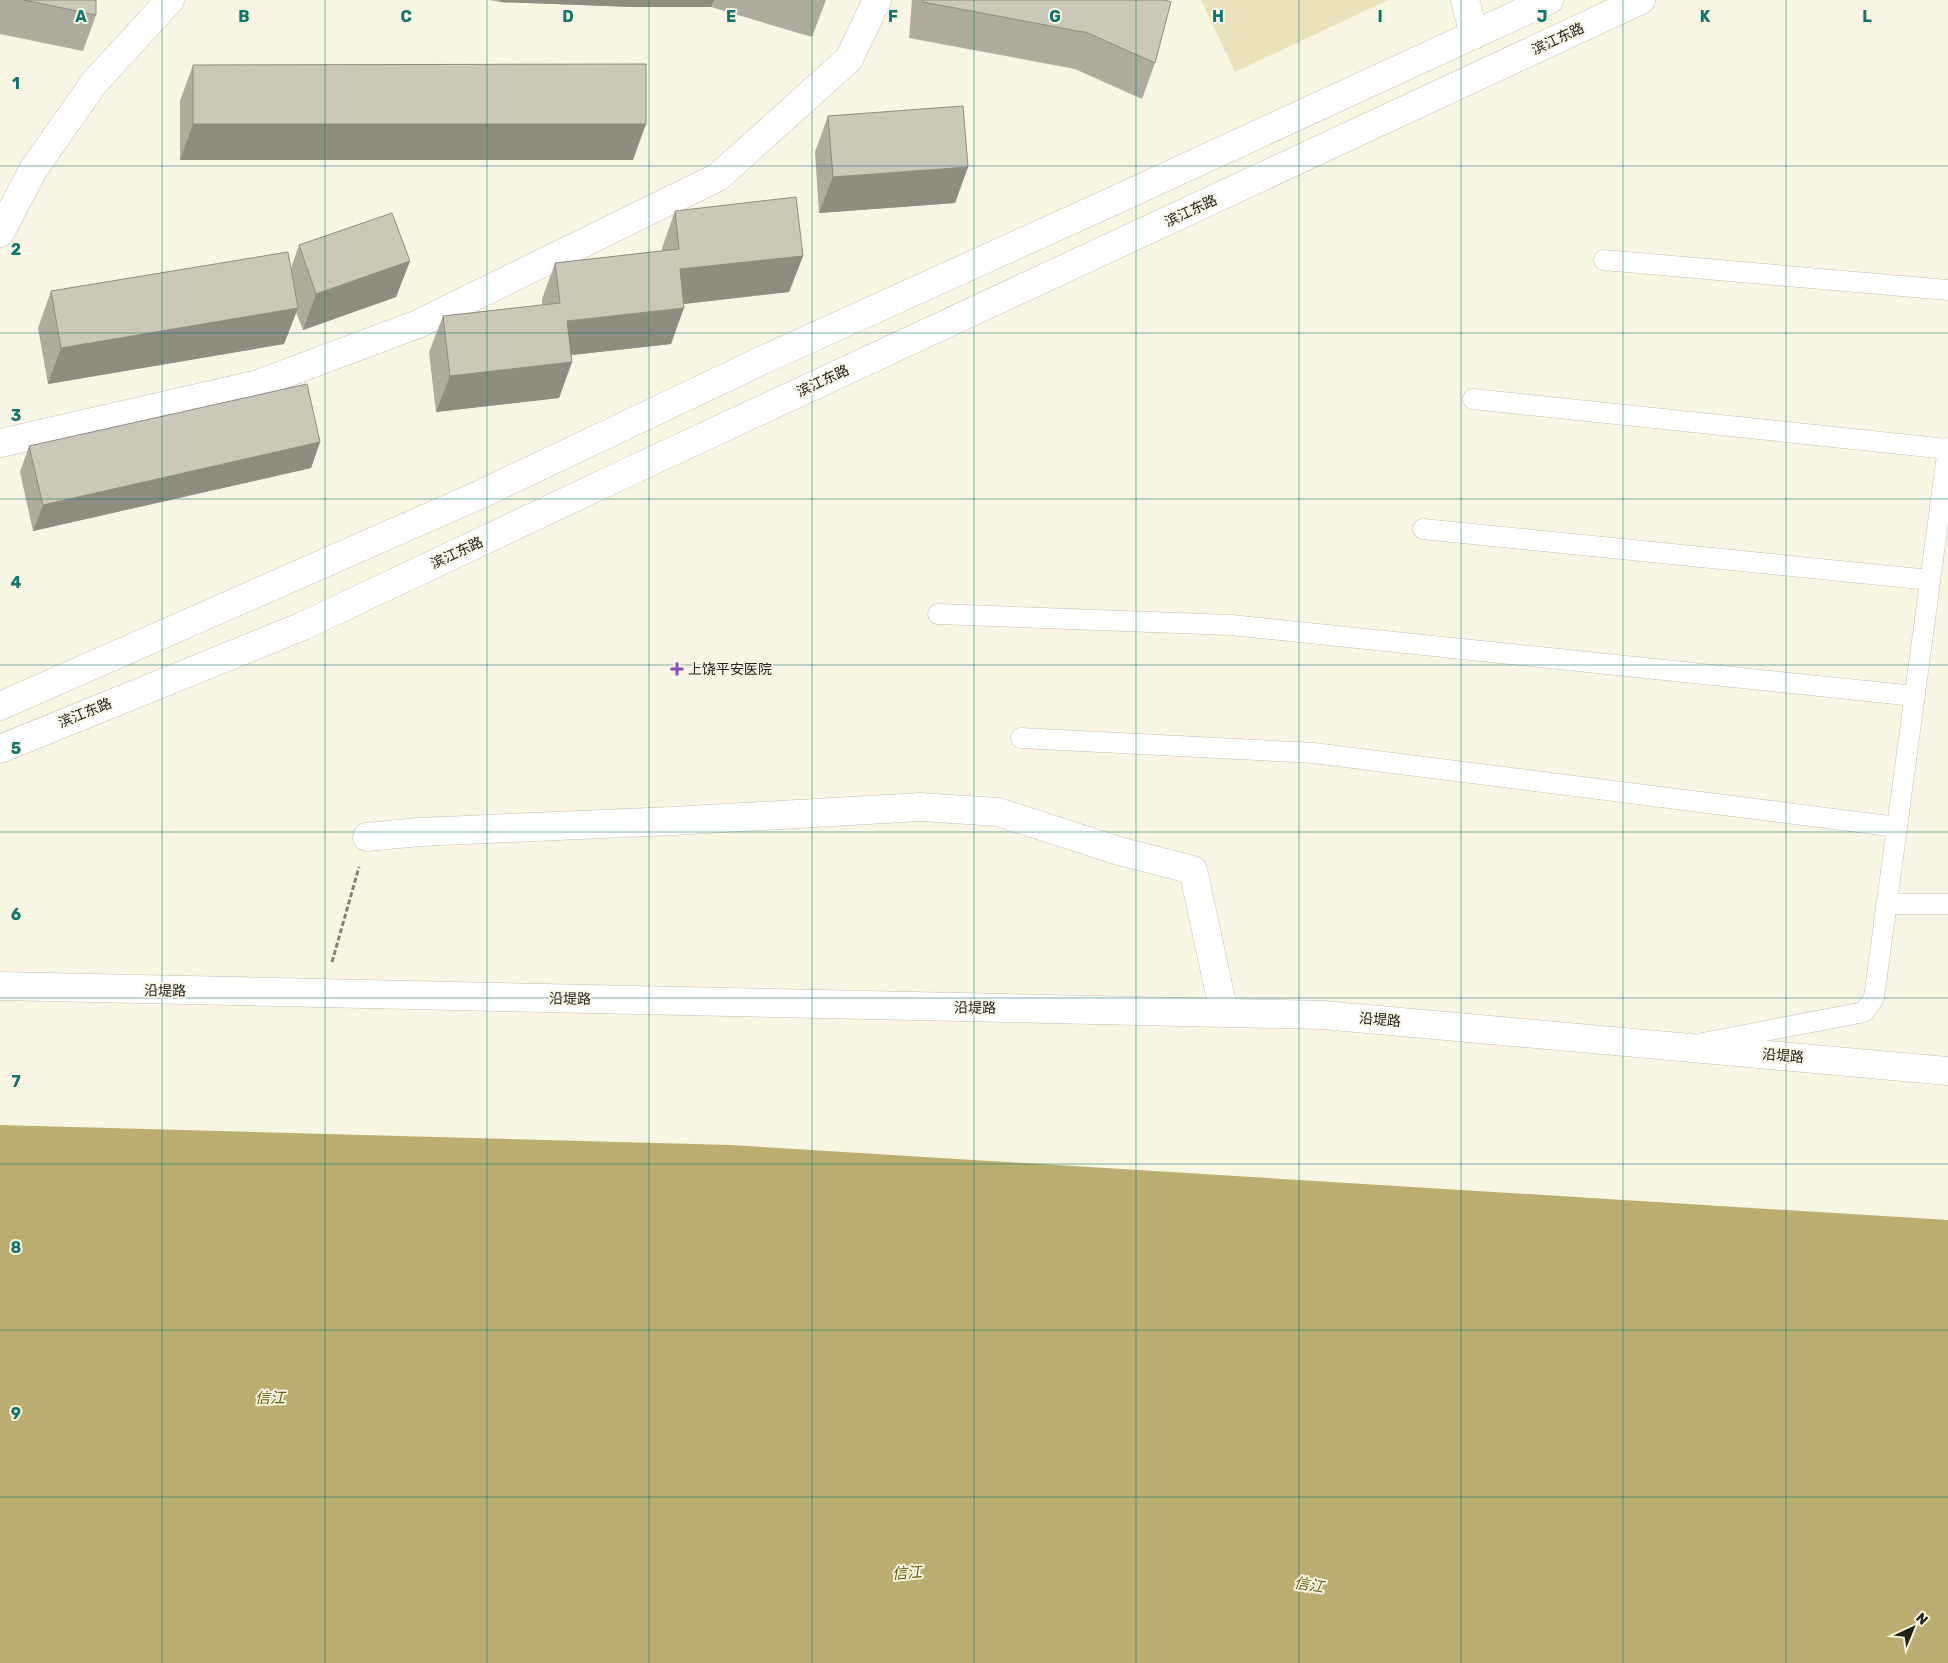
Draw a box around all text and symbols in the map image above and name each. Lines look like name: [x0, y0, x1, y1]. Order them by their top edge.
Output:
text: A: [75, 7, 87, 26]
text: B: [238, 7, 250, 26]
text: C: [400, 7, 412, 26]
text: D: [562, 7, 574, 26]
text: E: [726, 7, 736, 26]
text: F: [888, 7, 898, 26]
text: G: [1049, 7, 1061, 26]
text: H: [1212, 7, 1224, 26]
text: I: [1377, 7, 1383, 26]
text: J: [1537, 7, 1547, 26]
text: K: [1700, 7, 1711, 26]
text: L: [1862, 7, 1872, 26]
street label: 滨江东路: [1529, 19, 1587, 59]
text: 1: [12, 74, 20, 93]
street label: 滨江东路: [1162, 191, 1220, 231]
text: 2: [11, 240, 21, 259]
street label: 滨江东路: [794, 361, 852, 401]
text: 3: [11, 406, 21, 425]
street label: 滨江东路: [428, 533, 486, 573]
text: 4: [11, 573, 22, 592]
place label: 上饶平安医院: [688, 661, 772, 678]
marker: 上饶平安医院: [670, 662, 684, 676]
street label: 滨江东路: [56, 695, 114, 731]
text: 5: [11, 739, 21, 758]
text: 6: [11, 905, 21, 924]
street label: 沿堤路: [144, 982, 186, 1000]
street label: 沿堤路: [549, 990, 591, 1008]
street label: 沿堤路: [954, 999, 996, 1017]
street label: 沿堤路: [1358, 1010, 1402, 1030]
street label: 沿堤路: [1761, 1046, 1805, 1066]
text: 7: [11, 1072, 21, 1091]
text: 8: [11, 1238, 22, 1257]
water label: 信江: [255, 1389, 287, 1407]
text: 9: [11, 1404, 21, 1423]
water label: 信江: [891, 1563, 925, 1583]
water label: 信江: [1293, 1574, 1327, 1597]
north arrow: [1888, 1603, 1938, 1653]
text: N: [1912, 1609, 1931, 1629]

